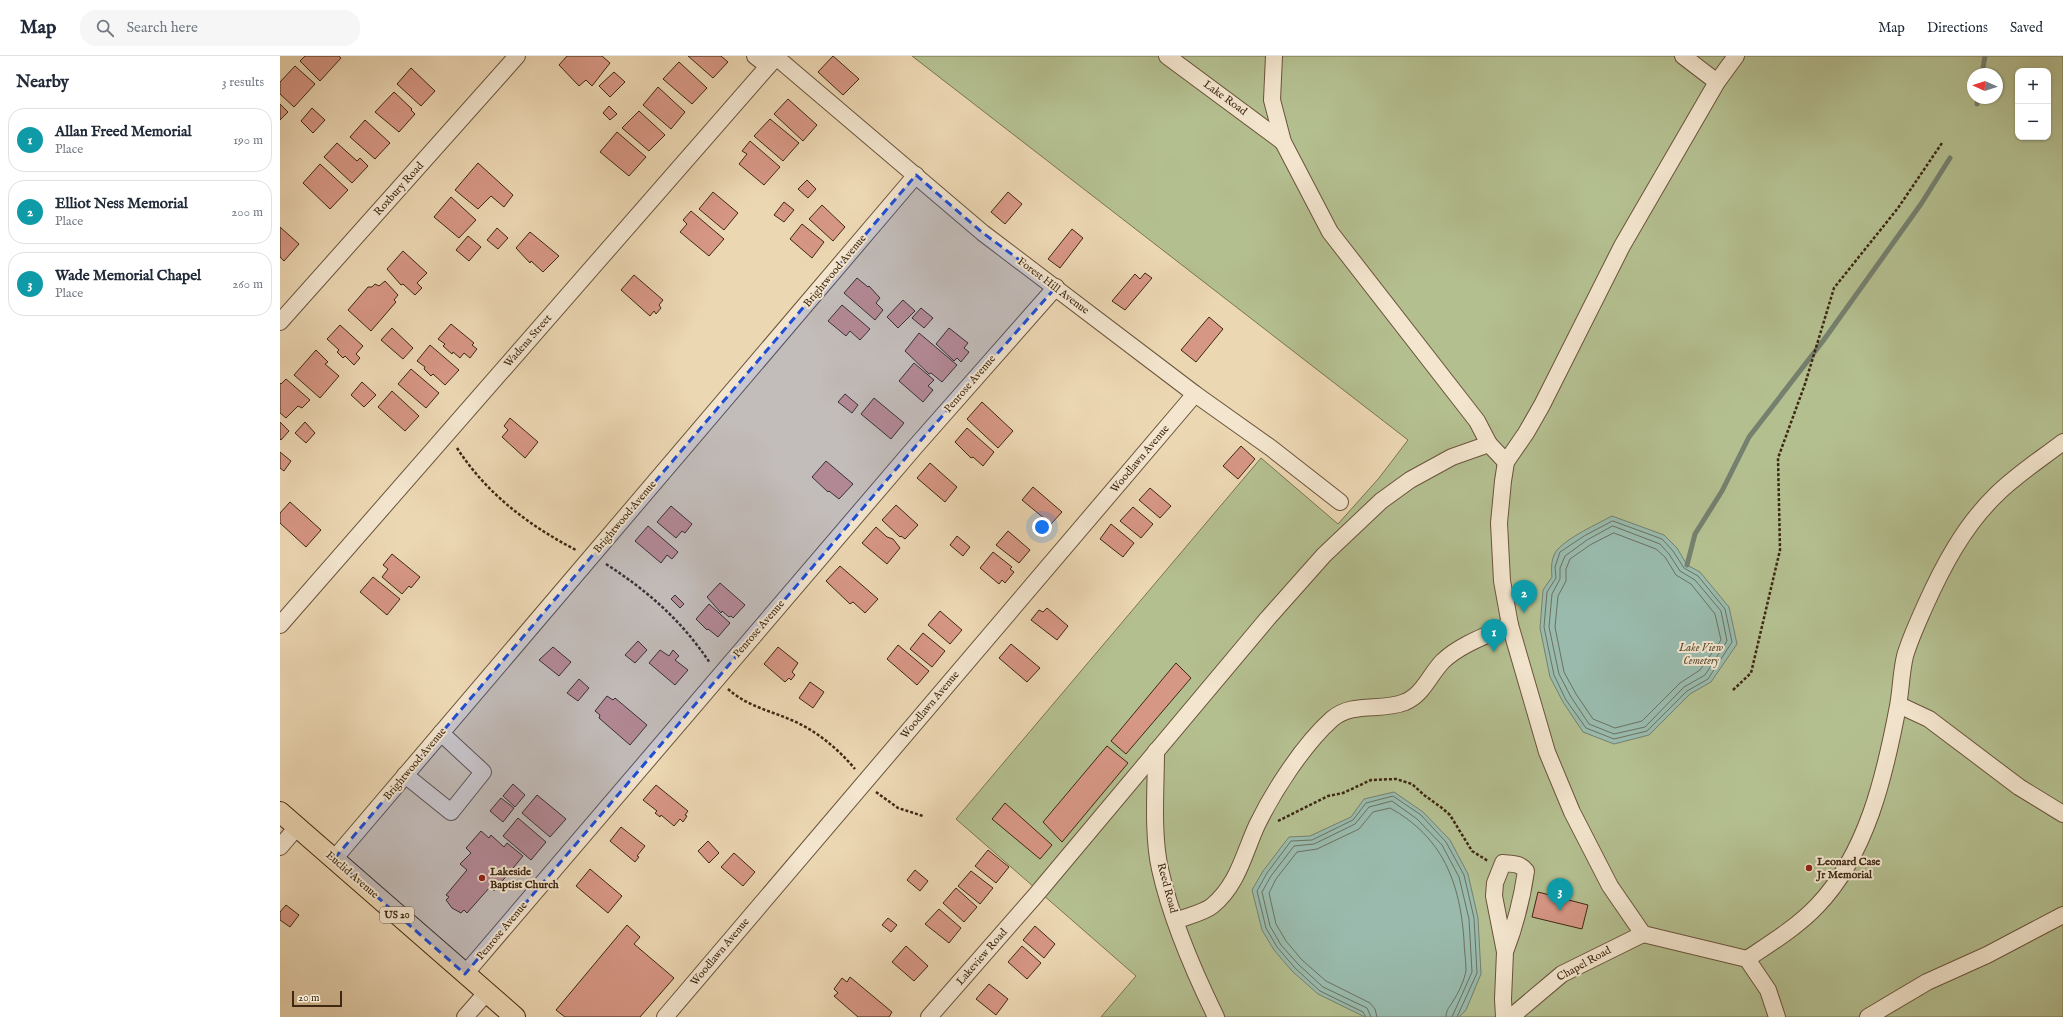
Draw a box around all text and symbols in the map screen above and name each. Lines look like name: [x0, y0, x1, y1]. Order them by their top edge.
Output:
search box: [80, 10, 360, 46]
text: Map: [20, 16, 56, 40]
icon: search: [94, 17, 116, 39]
text: Search here: [126, 18, 198, 37]
text: Map: [1878, 19, 1905, 37]
text: Directions: [1927, 19, 1988, 37]
text: Saved: [2010, 19, 2043, 37]
north arrow: [1967, 68, 2003, 104]
map controls: [2015, 68, 2051, 140]
button: +: [2015, 68, 2051, 104]
text: Nearby: [16, 72, 69, 93]
text: 3 results: [222, 74, 264, 91]
street label: Lake Road: [1200, 77, 1250, 119]
button: −: [2015, 104, 2051, 140]
text: Allan Freed Memorial: [55, 122, 192, 141]
text: 1: [28, 132, 32, 149]
text: 190 m: [233, 132, 263, 149]
text: Place: [55, 141, 83, 158]
street label: Roxbury Road: [371, 159, 427, 219]
text: Elliot Ness Memorial: [55, 194, 188, 213]
text: 2: [27, 204, 33, 221]
text: 200 m: [231, 204, 263, 221]
text: Place: [55, 213, 83, 230]
street label: Brightwood Avenue: [800, 232, 870, 310]
street label: Forest Hill Avenue: [1014, 254, 1092, 318]
text: Wade Memorial Chapel: [55, 266, 201, 285]
text: 3: [28, 276, 32, 293]
text: 260 m: [232, 276, 263, 293]
text: Place: [55, 285, 83, 302]
street label: Wadena Street: [501, 311, 555, 370]
street label: Penrose Avenue: [941, 352, 999, 416]
street label: Woodlawn Avenue: [1108, 422, 1172, 496]
street label: Brightwood Avenue: [590, 478, 660, 556]
your location: [1032, 517, 1052, 537]
pin: 2: [1511, 580, 1537, 613]
street label: Penrose Avenue: [730, 597, 788, 661]
pin: 1: [1481, 619, 1507, 652]
park label: Lake View Cemetery: [1678, 641, 1724, 668]
street label: Woodlawn Avenue: [898, 668, 962, 742]
street label: Brightwood Avenue: [380, 725, 450, 803]
street label: Euclid Avenue: [323, 848, 381, 902]
place label: Leonard Case Jr Memorial: [1815, 855, 1880, 882]
street label: Reed Road: [1154, 861, 1180, 915]
marker: Leonard Case Jr Memorial: [1804, 863, 1814, 873]
place label: Lakeside Baptist Church: [489, 865, 559, 892]
marker: Lakeside Baptist Church: [477, 873, 487, 883]
pin: 3: [1547, 878, 1573, 911]
street label: Penrose Avenue: [473, 899, 531, 963]
road number: US 20: [380, 907, 414, 923]
street label: Woodlawn Avenue: [688, 915, 752, 989]
street label: Lakeview Road: [954, 926, 1011, 988]
street label: Chapel Road: [1554, 943, 1614, 985]
scale bar: [292, 989, 342, 1008]
text: 20 m: [298, 991, 319, 1005]

